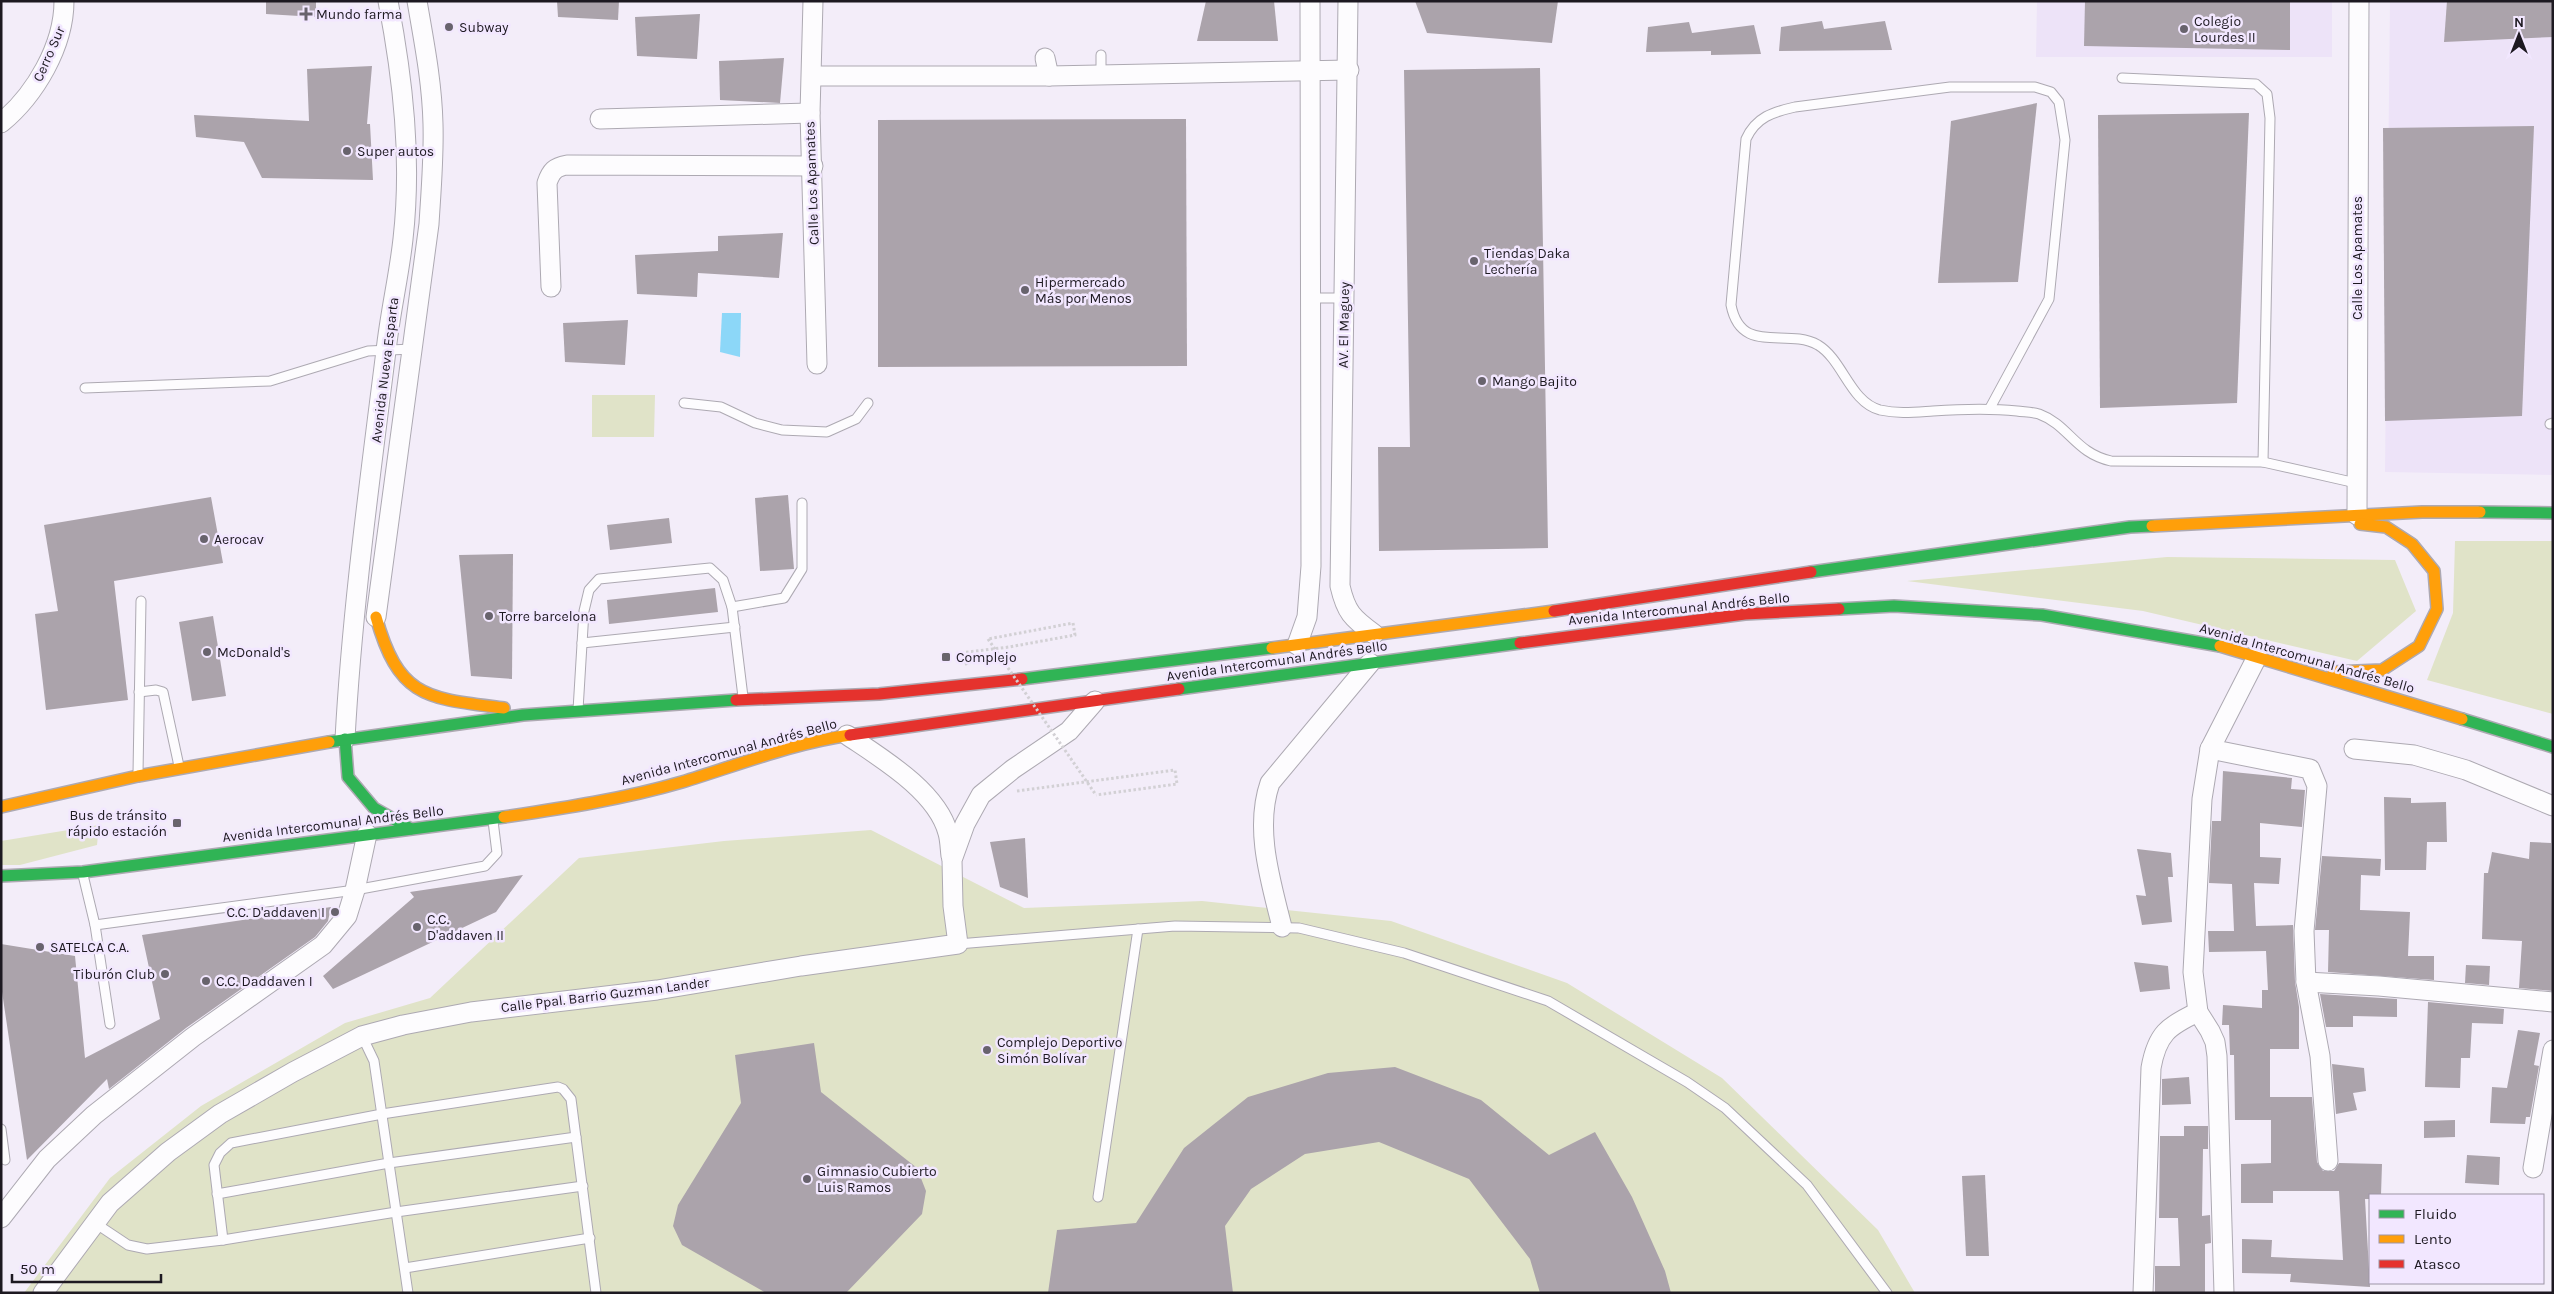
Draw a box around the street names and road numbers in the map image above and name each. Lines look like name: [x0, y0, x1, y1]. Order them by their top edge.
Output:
street label: Cerro Sur: [29, 23, 69, 84]
street label: Calle Los Apamates: [801, 121, 823, 245]
street label: Calle Los Apamates: [2349, 196, 2366, 320]
street label: AV. El Maguey: [1335, 281, 1353, 368]
street label: Avenida Nueva Esparta: [368, 296, 402, 444]
street label: Avenida Intercomunal Andrés Bello: [1567, 589, 1791, 629]
street label: Avenida Intercomunal Andrés Bello: [2198, 619, 2416, 697]
street label: Avenida Intercomunal Andrés Bello: [1166, 637, 1388, 685]
street label: Avenida Intercomunal Andrés Bello: [619, 715, 839, 789]
street label: Avenida Intercomunal Andrés Bello: [221, 802, 445, 846]
street label: Calle Ppal. Barrio Guzman Lander: [500, 974, 711, 1016]

